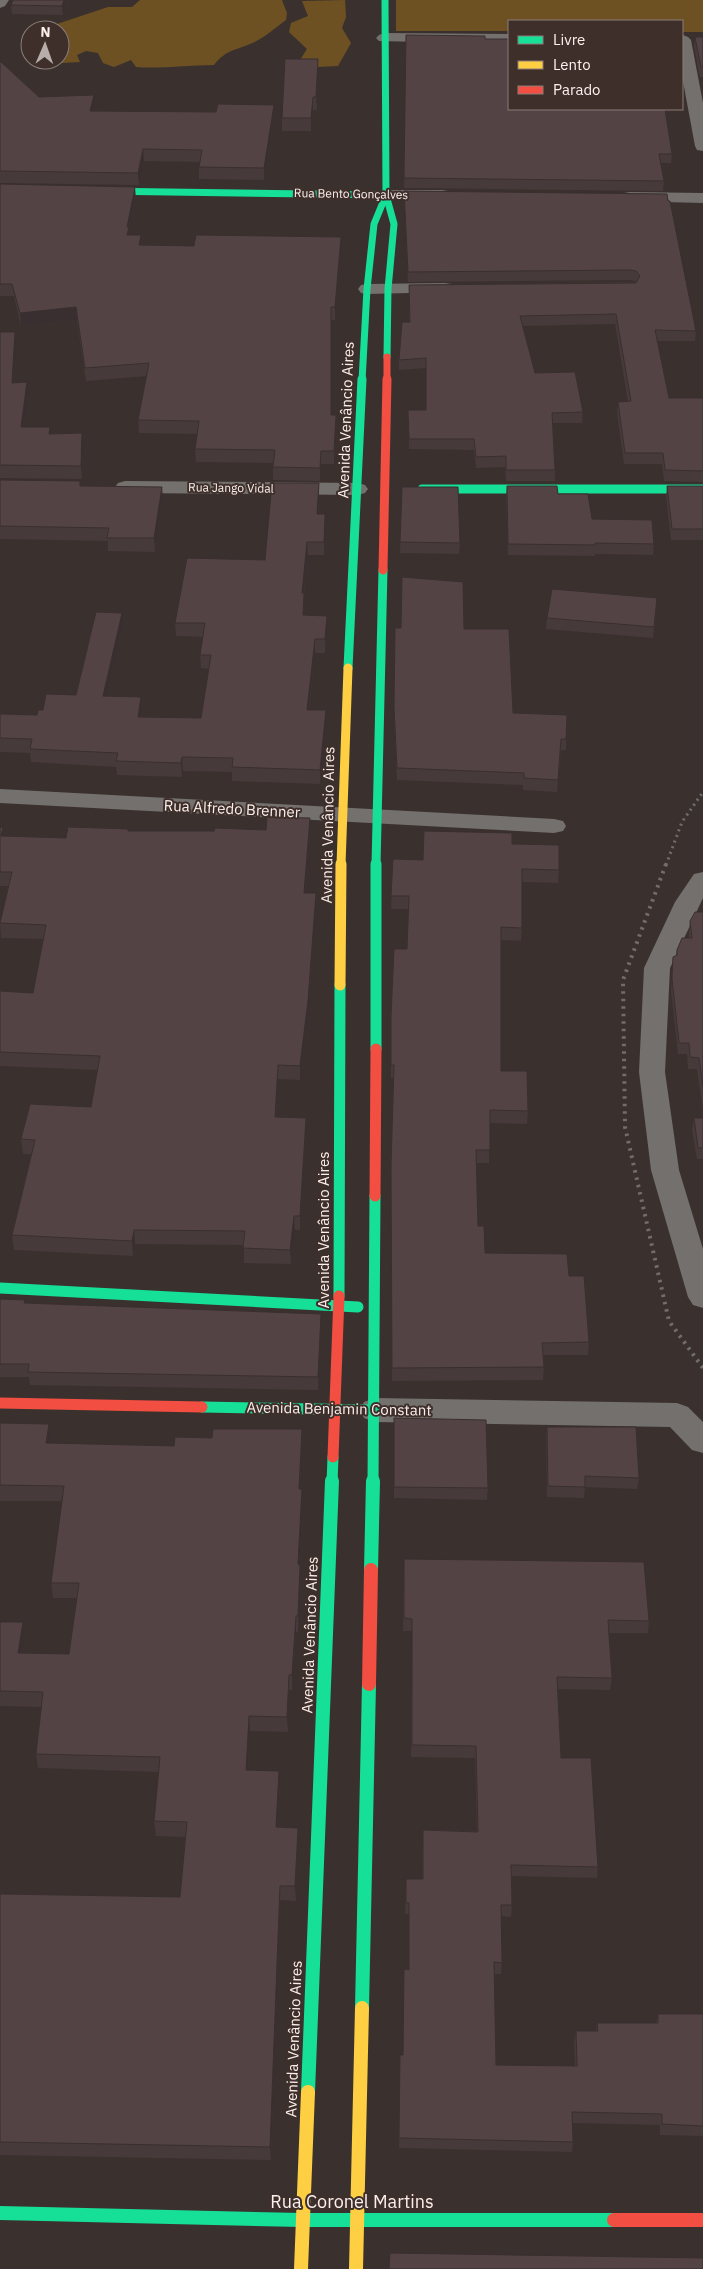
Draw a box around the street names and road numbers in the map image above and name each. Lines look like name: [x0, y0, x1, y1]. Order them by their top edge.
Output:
street label: Rua Bento Gonçalves: [294, 185, 408, 202]
street label: Avenida Venâncio Aires: [333, 341, 358, 499]
street label: Rua Jango Vidal: [188, 479, 274, 496]
street label: Avenida Venâncio Aires: [317, 746, 338, 904]
street label: Rua Alfredo Brenner: [163, 795, 301, 822]
street label: Avenida Venâncio Aires: [314, 1152, 333, 1308]
street label: Avenida Benjamin Constant: [246, 1397, 432, 1420]
street label: Avenida Venâncio Aires: [297, 1556, 322, 1714]
street label: Avenida Venâncio Aires: [281, 1960, 306, 2118]
street label: Rua Coronel Martins: [270, 2190, 434, 2213]

